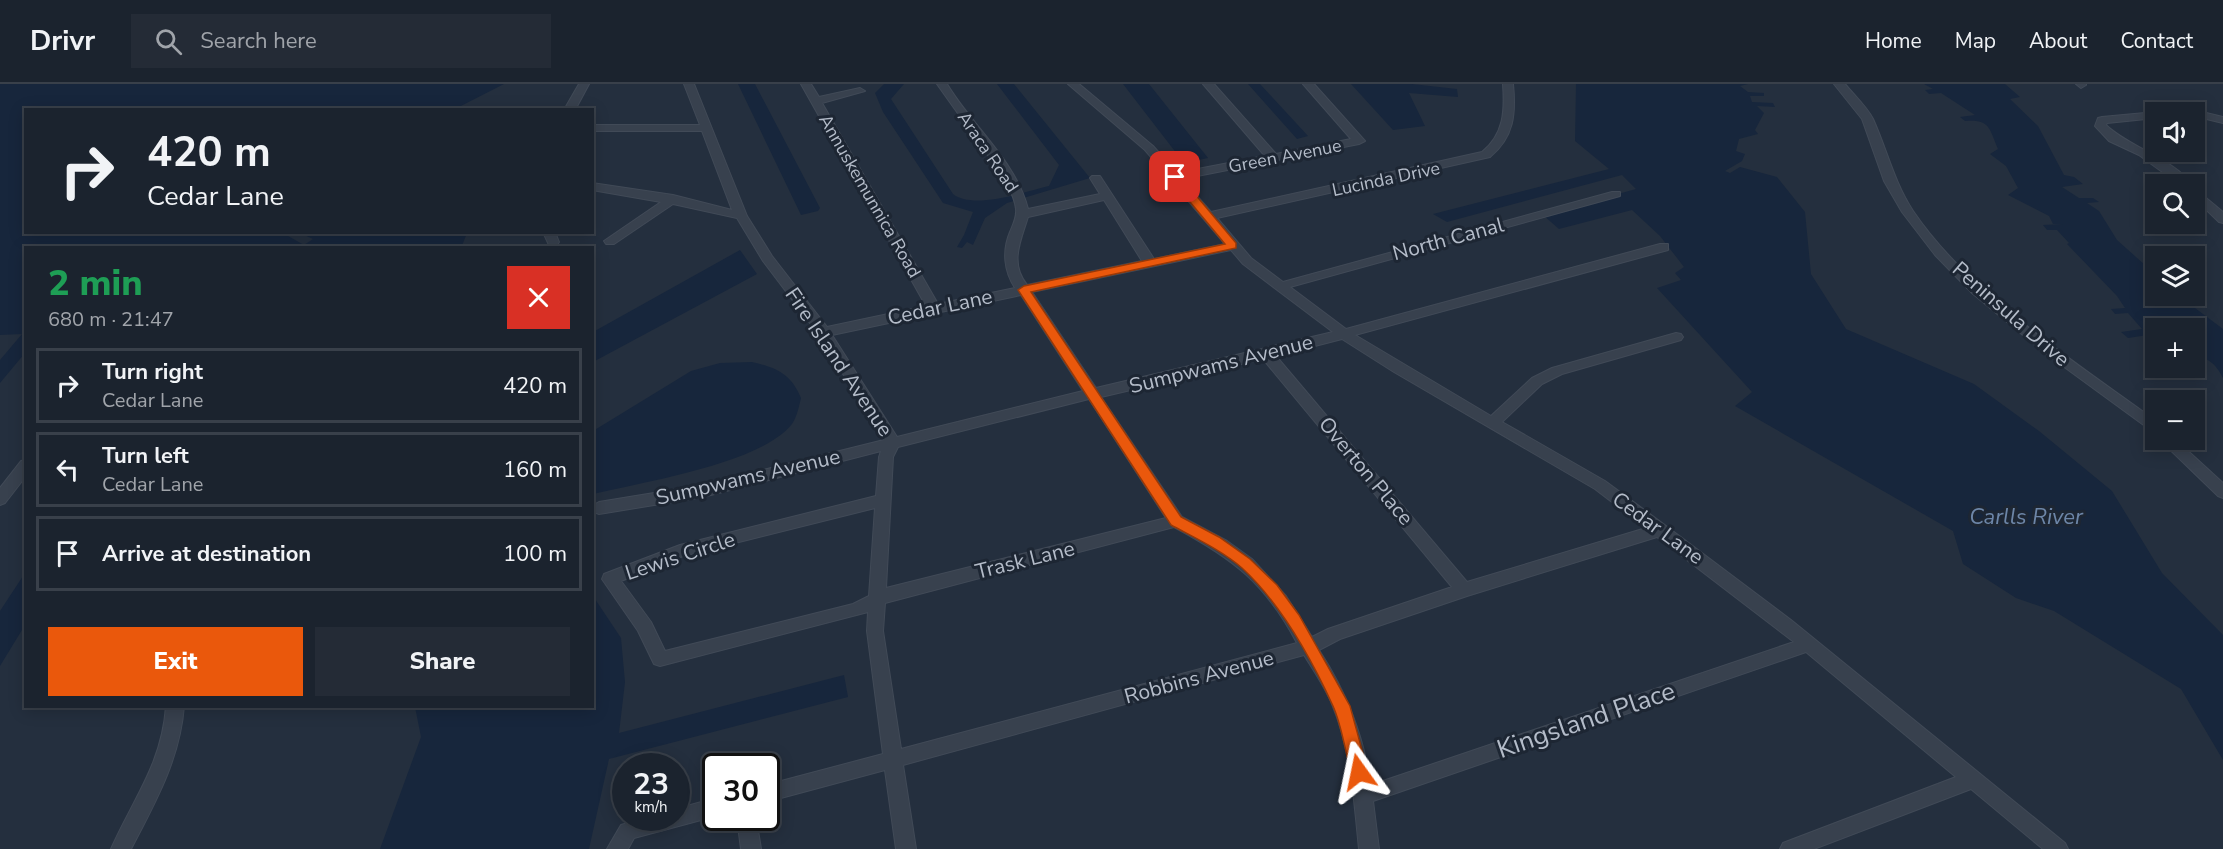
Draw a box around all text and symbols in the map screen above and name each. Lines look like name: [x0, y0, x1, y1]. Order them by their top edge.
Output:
search box: [131, 14, 551, 68]
text: Drivr: [30, 22, 95, 60]
icon: search: [152, 25, 185, 58]
text: Search here: [200, 26, 317, 56]
text: Home: [1865, 27, 1922, 55]
text: Map: [1955, 27, 1996, 55]
text: About: [2029, 27, 2087, 55]
text: Contact: [2120, 27, 2193, 55]
map controls: [2145, 102, 2205, 450]
button: sound: [2145, 102, 2205, 162]
street label: Araca Road: [952, 107, 1024, 197]
street label: Annuskemunnica Road: [813, 110, 927, 282]
text: 420 m: [147, 124, 271, 181]
icon: right: [48, 132, 126, 210]
street label: Green Avenue: [1226, 133, 1344, 179]
pin: [1149, 151, 1200, 202]
street label: Lucinda Drive: [1330, 156, 1442, 202]
icon: arrive: [1158, 160, 1191, 193]
button: search: [2145, 174, 2205, 234]
text: Cedar Lane: [147, 178, 284, 215]
street label: North Canal: [1389, 211, 1508, 267]
button: layers: [2145, 246, 2205, 306]
street label: Peninsula Drive: [1946, 255, 2076, 373]
text: 2 min: [48, 259, 143, 308]
button: close: [507, 266, 570, 329]
street label: Fire Island Avenue: [779, 282, 899, 442]
street label: Cedar Lane: [885, 282, 995, 332]
text: 680 m · 21:47: [48, 306, 174, 333]
button: +: [2145, 318, 2205, 378]
street label: Sumpwams Avenue: [1126, 328, 1316, 400]
text: Turn right: [102, 357, 203, 387]
icon: right: [51, 369, 84, 402]
text: 420 m: [503, 371, 567, 401]
text: Cedar Lane: [102, 387, 203, 414]
button: −: [2145, 390, 2205, 450]
street label: Overton Place: [1312, 411, 1420, 531]
text: Turn left: [102, 441, 189, 471]
street label: Sumpwams Avenue: [653, 442, 843, 512]
icon: left: [51, 453, 84, 486]
text: 160 m: [503, 455, 567, 485]
text: Cedar Lane: [102, 471, 203, 498]
street label: Cedar Lane: [1607, 485, 1709, 571]
water label: Carlls River: [1969, 502, 2084, 532]
street label: Lewis Circle: [622, 525, 738, 587]
street label: Trask Lane: [973, 534, 1077, 586]
icon: arrive: [51, 537, 84, 570]
text: Arrive at destination: [102, 539, 311, 569]
text: 100 m: [503, 539, 567, 569]
button: Exit: [48, 627, 303, 696]
button: Share: [315, 627, 570, 696]
street label: Robbins Avenue: [1121, 644, 1277, 710]
street label: Kingsland Place: [1492, 673, 1680, 767]
position arrow: [1327, 740, 1391, 804]
speed limit sign: 30: [702, 753, 780, 831]
text: 23: [633, 764, 669, 805]
text: km/h: [634, 797, 668, 817]

